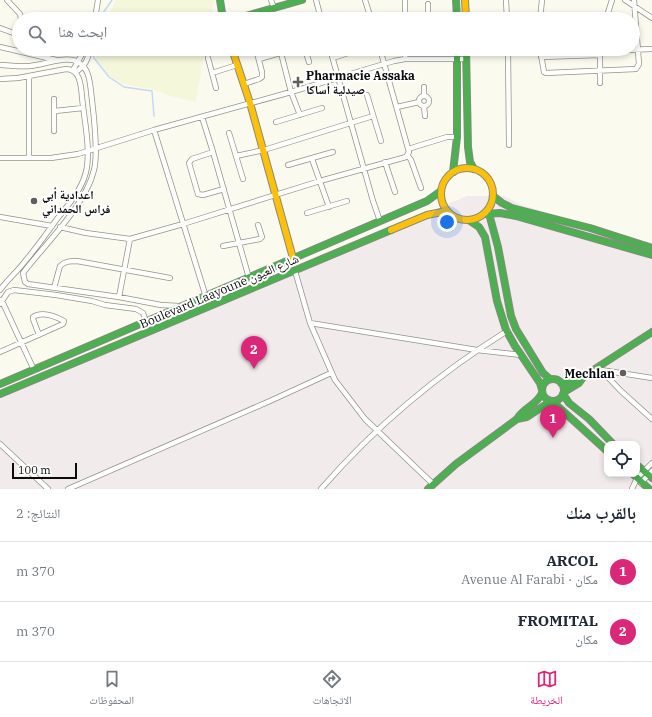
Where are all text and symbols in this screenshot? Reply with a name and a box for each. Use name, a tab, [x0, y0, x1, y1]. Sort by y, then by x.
search box	[12, 12, 640, 56]
text: ابحث هنا	[58, 22, 107, 41]
icon: search	[26, 23, 48, 45]
place label: Pharmacie Assaka صيدلية أساكا	[306, 68, 415, 97]
marker: Pharmacie Assaka صيدلية أساكا	[293, 77, 303, 87]
place label: اعدادية أبي فراس الحمداني	[42, 187, 110, 218]
marker: اعدادية أبي فراس الحمداني	[29, 196, 39, 206]
your location	[437, 212, 457, 232]
street label: Boulevard Laayoune شارع العيون	[137, 251, 301, 332]
pin: 2	[241, 336, 267, 369]
place label: Mechlan	[565, 366, 615, 381]
marker: Mechlan	[618, 368, 628, 378]
pin: 1	[540, 405, 566, 438]
map controls	[604, 441, 640, 477]
button: locate	[604, 441, 640, 477]
scale bar	[12, 461, 77, 480]
text: 100 m	[18, 463, 51, 477]
text: بالقرب منك	[566, 502, 636, 524]
text: النتائج: 2	[16, 505, 60, 522]
text: ARCOL	[546, 551, 598, 570]
text: 370 m	[16, 563, 55, 580]
text: 1	[619, 563, 627, 580]
text: مكان · Avenue Al Farabi	[461, 571, 598, 588]
text: FROMITAL	[518, 611, 598, 630]
text: 370 m	[16, 623, 55, 640]
text: 2	[619, 623, 627, 640]
text: مكان	[575, 631, 598, 648]
tab: المحفوظات	[89, 668, 134, 711]
tab: الاتجاهات	[313, 668, 352, 711]
tab: الخريطة	[530, 668, 563, 711]

